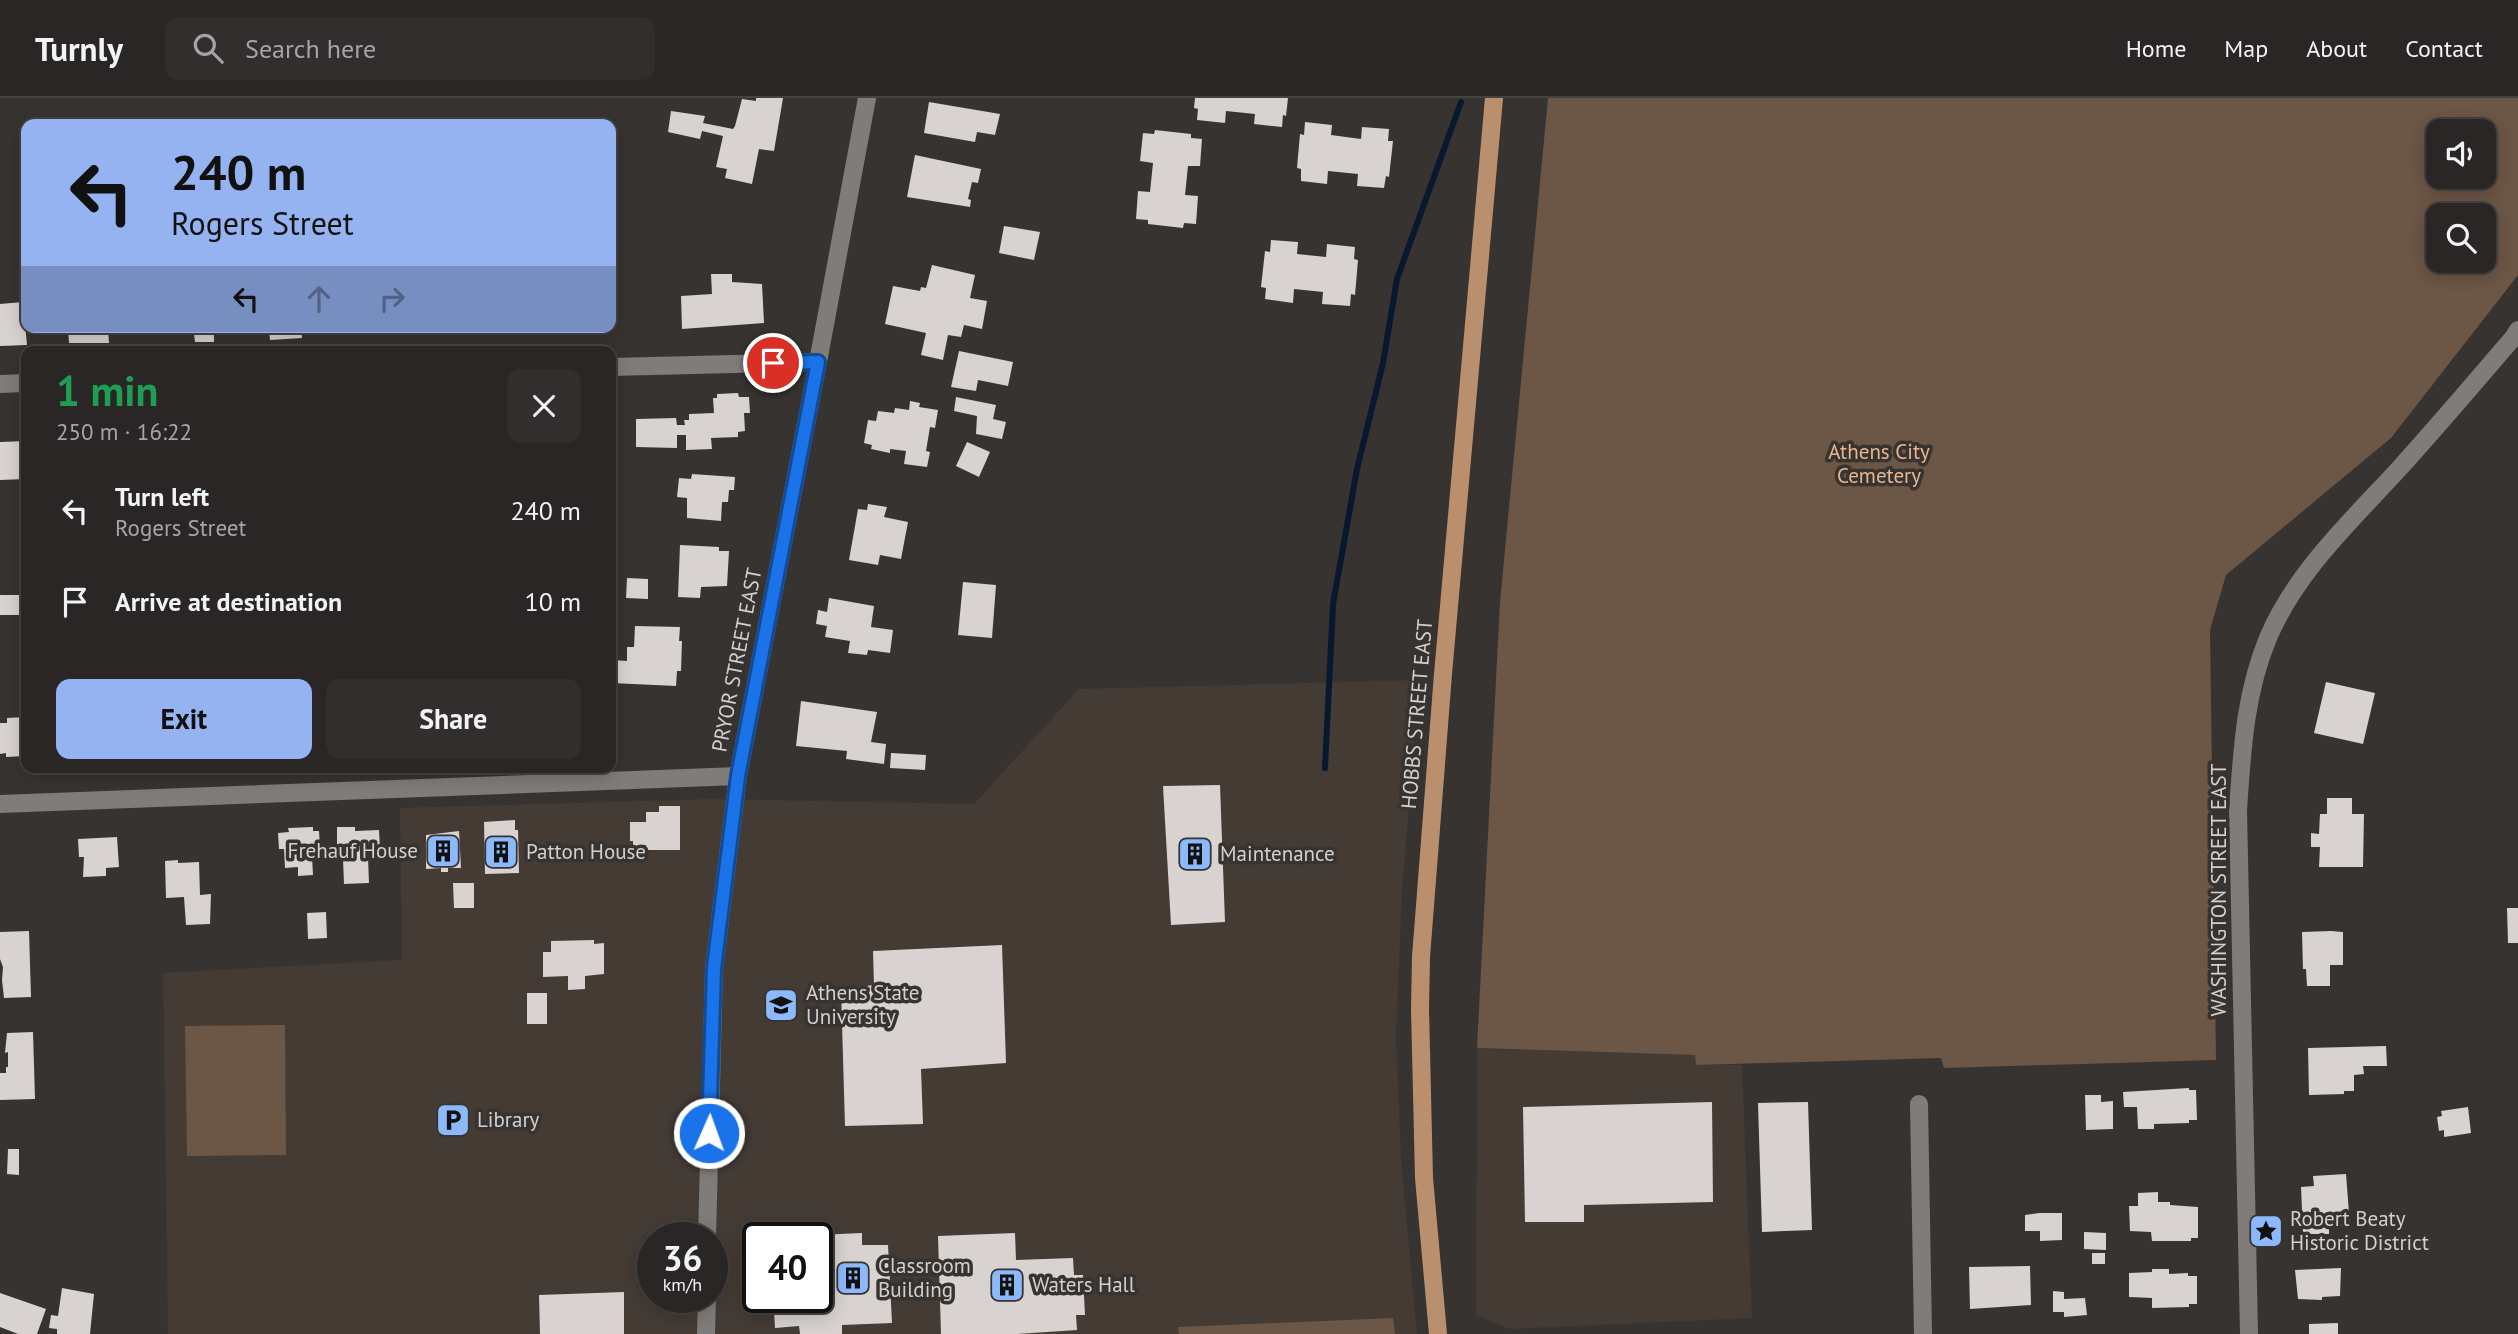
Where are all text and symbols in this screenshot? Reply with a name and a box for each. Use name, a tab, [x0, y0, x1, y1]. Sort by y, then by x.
search box	[165, 17, 655, 80]
text: Turnly	[35, 27, 123, 70]
icon: search	[189, 29, 227, 67]
text: Search here	[245, 32, 376, 65]
text: Home	[2126, 33, 2186, 64]
text: Map	[2224, 33, 2268, 64]
text: About	[2306, 33, 2367, 64]
text: Contact	[2405, 33, 2483, 64]
map controls	[2426, 119, 2496, 273]
button: sound	[2426, 119, 2496, 189]
text: 240 m	[171, 140, 306, 204]
icon: left	[56, 147, 147, 238]
text: Rogers Street	[171, 202, 354, 244]
button: search	[2426, 203, 2496, 273]
icon: left	[227, 280, 265, 318]
icon: ahead	[300, 280, 338, 318]
icon: right	[373, 280, 411, 318]
pin	[743, 333, 803, 393]
icon: arrive	[754, 344, 792, 382]
text: 1 min	[56, 363, 158, 418]
button: close	[507, 369, 581, 443]
text: 250 m · 16:22	[56, 417, 192, 446]
park label: Athens City Cemetery	[1828, 438, 1930, 489]
text: Turn left	[115, 480, 209, 513]
icon: left	[56, 492, 94, 530]
text: 240 m	[510, 494, 581, 527]
text: Rogers Street	[115, 513, 246, 542]
street label: PRYOR STREET EAST	[705, 565, 768, 754]
icon: arrive	[56, 583, 94, 621]
text: Arrive at destination	[115, 585, 342, 618]
text: 10 m	[525, 585, 581, 618]
street label: HOBBS STREET EAST	[1395, 618, 1438, 810]
button: Exit	[56, 679, 312, 759]
button: Share	[326, 679, 581, 759]
street label: WASHINGTON STREET EAST	[2205, 763, 2232, 1016]
building icon: Frehauf House	[424, 832, 462, 870]
building icon: Patton House	[482, 833, 520, 871]
building icon: Maintenance	[1176, 835, 1214, 873]
place label: Frehauf House	[288, 837, 418, 864]
place label: Patton House	[526, 838, 646, 865]
place label: Maintenance	[1220, 840, 1335, 867]
place label: Athens State University	[806, 979, 919, 1030]
school or university icon: Athens State University	[762, 986, 800, 1024]
position arrow	[672, 1096, 746, 1170]
parking icon: Library	[434, 1101, 472, 1139]
place label: Library	[477, 1106, 540, 1133]
place label: Robert Beaty Historic District	[2290, 1205, 2429, 1256]
place icon: Robert Beaty Historic District	[2247, 1212, 2285, 1250]
speed limit sign: 40	[742, 1222, 833, 1313]
text: 36	[663, 1235, 702, 1281]
place label: Classroom Building	[878, 1252, 971, 1303]
building icon: Classroom Building	[834, 1259, 872, 1297]
building icon: Waters Hall	[988, 1266, 1026, 1304]
place label: Waters Hall	[1032, 1271, 1135, 1298]
text: km/h	[663, 1273, 702, 1296]

